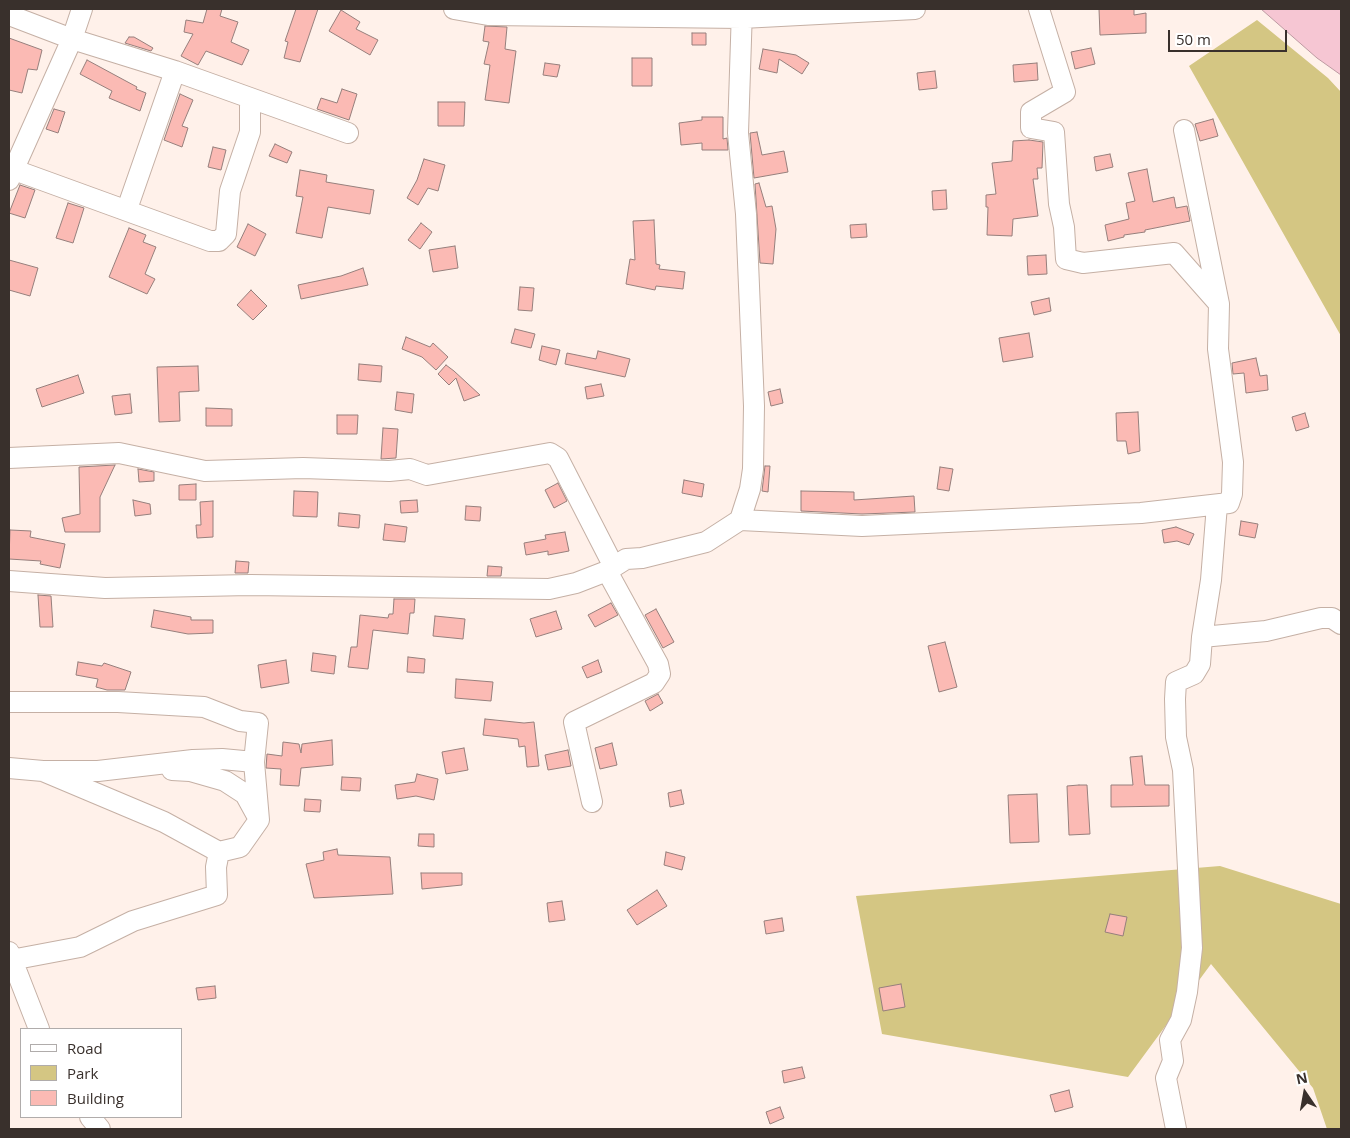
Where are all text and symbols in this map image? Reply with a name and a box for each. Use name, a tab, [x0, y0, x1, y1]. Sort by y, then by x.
scale bar	[1170, 20, 1289, 52]
text: 50 m	[1176, 29, 1211, 49]
legend	[20, 1028, 182, 1118]
text: Road	[67, 1038, 103, 1058]
text: Park	[67, 1063, 98, 1083]
text: N	[1294, 1067, 1309, 1088]
north arrow	[1280, 1068, 1330, 1118]
text: Building	[67, 1088, 124, 1108]

